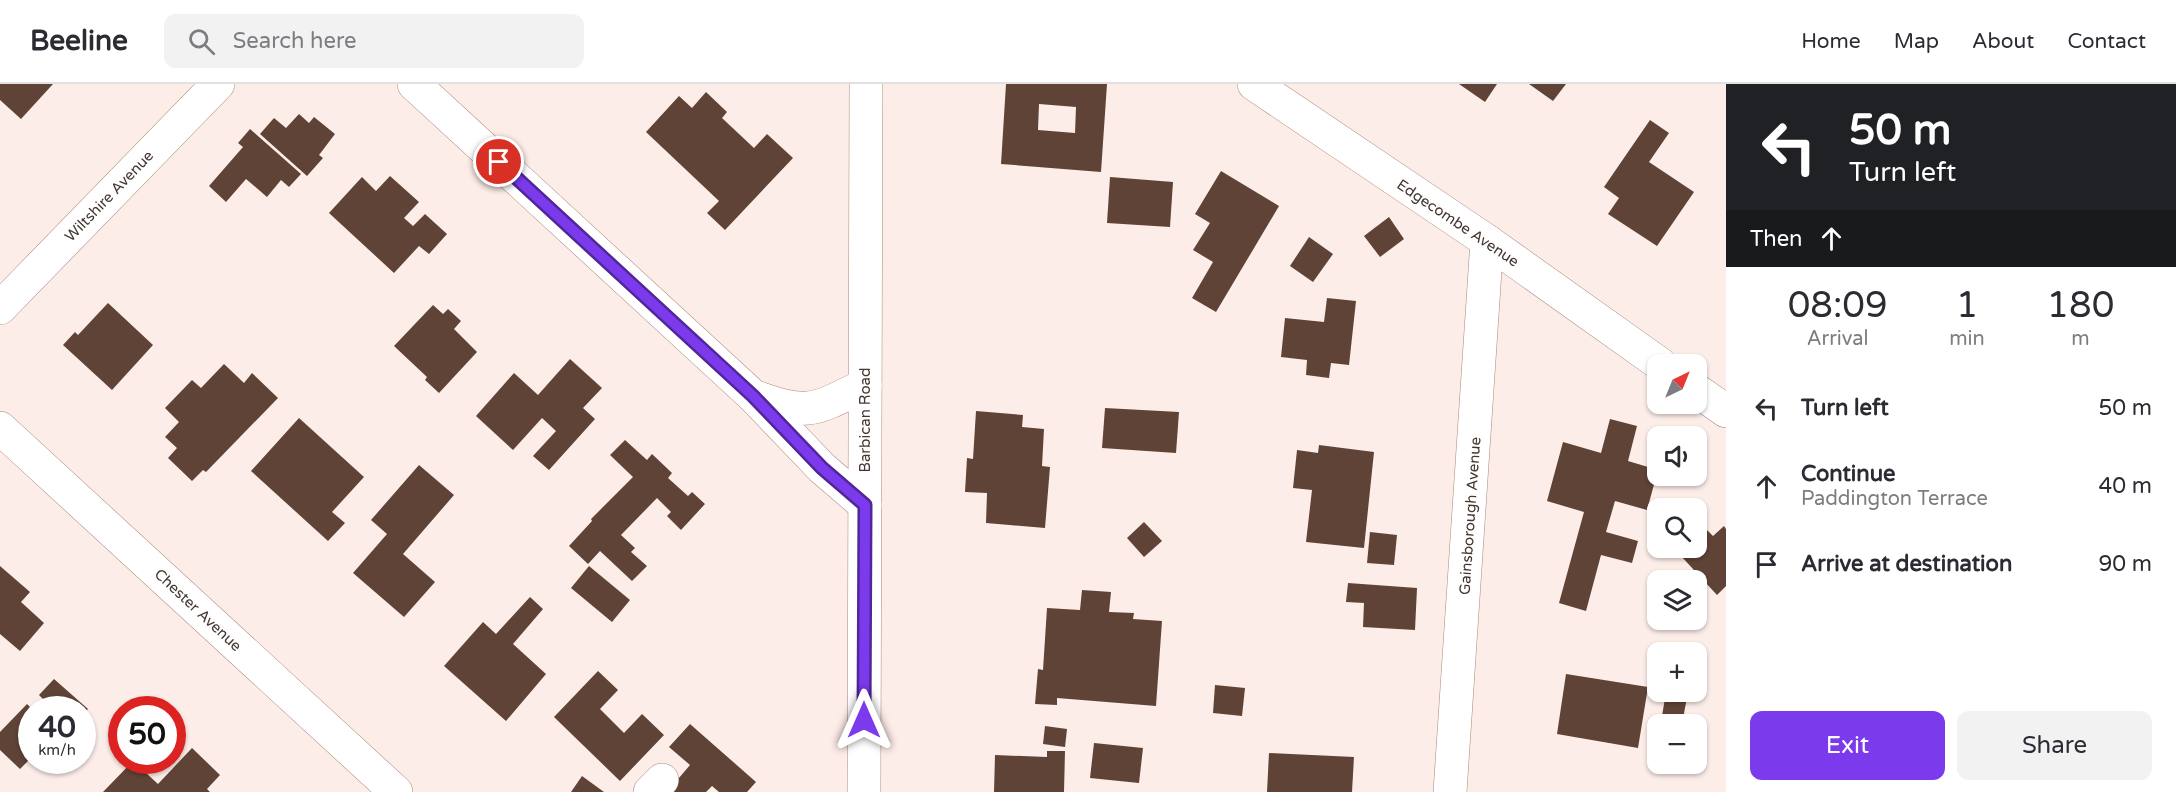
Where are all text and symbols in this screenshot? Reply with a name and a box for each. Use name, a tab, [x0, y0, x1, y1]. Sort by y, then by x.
search box	[164, 14, 584, 68]
text: Beeline	[30, 24, 128, 58]
icon: search	[185, 25, 218, 58]
text: Search here	[233, 28, 357, 54]
text: Home	[1801, 29, 1861, 54]
text: Map	[1894, 29, 1939, 54]
text: About	[1972, 29, 2034, 54]
text: Contact	[2067, 29, 2146, 54]
text: 50 m	[1849, 105, 1951, 156]
icon: left	[1750, 108, 1828, 186]
pin	[473, 136, 524, 187]
icon: arrive	[482, 145, 515, 178]
street label: Wiltshire Avenue	[61, 147, 157, 245]
text: Turn left	[1849, 156, 1956, 189]
street label: Edgecombe Avenue	[1394, 176, 1522, 270]
icon: ahead	[1815, 222, 1848, 255]
text: Then	[1750, 226, 1803, 252]
text: 08:09	[1788, 284, 1888, 327]
text: 1	[1956, 284, 1978, 327]
text: 180	[2046, 284, 2114, 327]
text: Arrival	[1807, 327, 1869, 351]
text: min	[1949, 327, 1985, 351]
text: m	[2071, 327, 2090, 351]
north arrow	[1647, 354, 1707, 414]
map controls	[1647, 354, 1707, 774]
street label: Barbican Road	[856, 368, 874, 472]
icon: left	[1750, 392, 1783, 425]
text: Turn left	[1801, 395, 1889, 421]
text: 50 m	[2098, 395, 2152, 421]
button: sound	[1647, 426, 1707, 486]
street label: Gainsborough Avenue	[1455, 436, 1485, 596]
text: Continue	[1801, 461, 1896, 487]
icon: ahead	[1750, 470, 1783, 503]
text: 40 m	[2098, 473, 2152, 499]
text: Paddington Terrace	[1801, 487, 1988, 511]
button: search	[1647, 498, 1707, 558]
icon: arrive	[1750, 548, 1783, 581]
text: Arrive at destination	[1801, 551, 2012, 577]
text: 90 m	[2098, 551, 2152, 577]
street label: Chester Avenue	[151, 565, 245, 655]
button: layers	[1647, 570, 1707, 630]
button: +	[1647, 642, 1707, 702]
position arrow	[832, 688, 896, 752]
speed limit sign: 50	[108, 696, 186, 774]
text: 40	[38, 709, 76, 746]
button: Exit	[1750, 711, 1945, 780]
button: Share	[1957, 711, 2152, 780]
button: −	[1647, 714, 1707, 774]
text: km/h	[38, 741, 76, 759]

